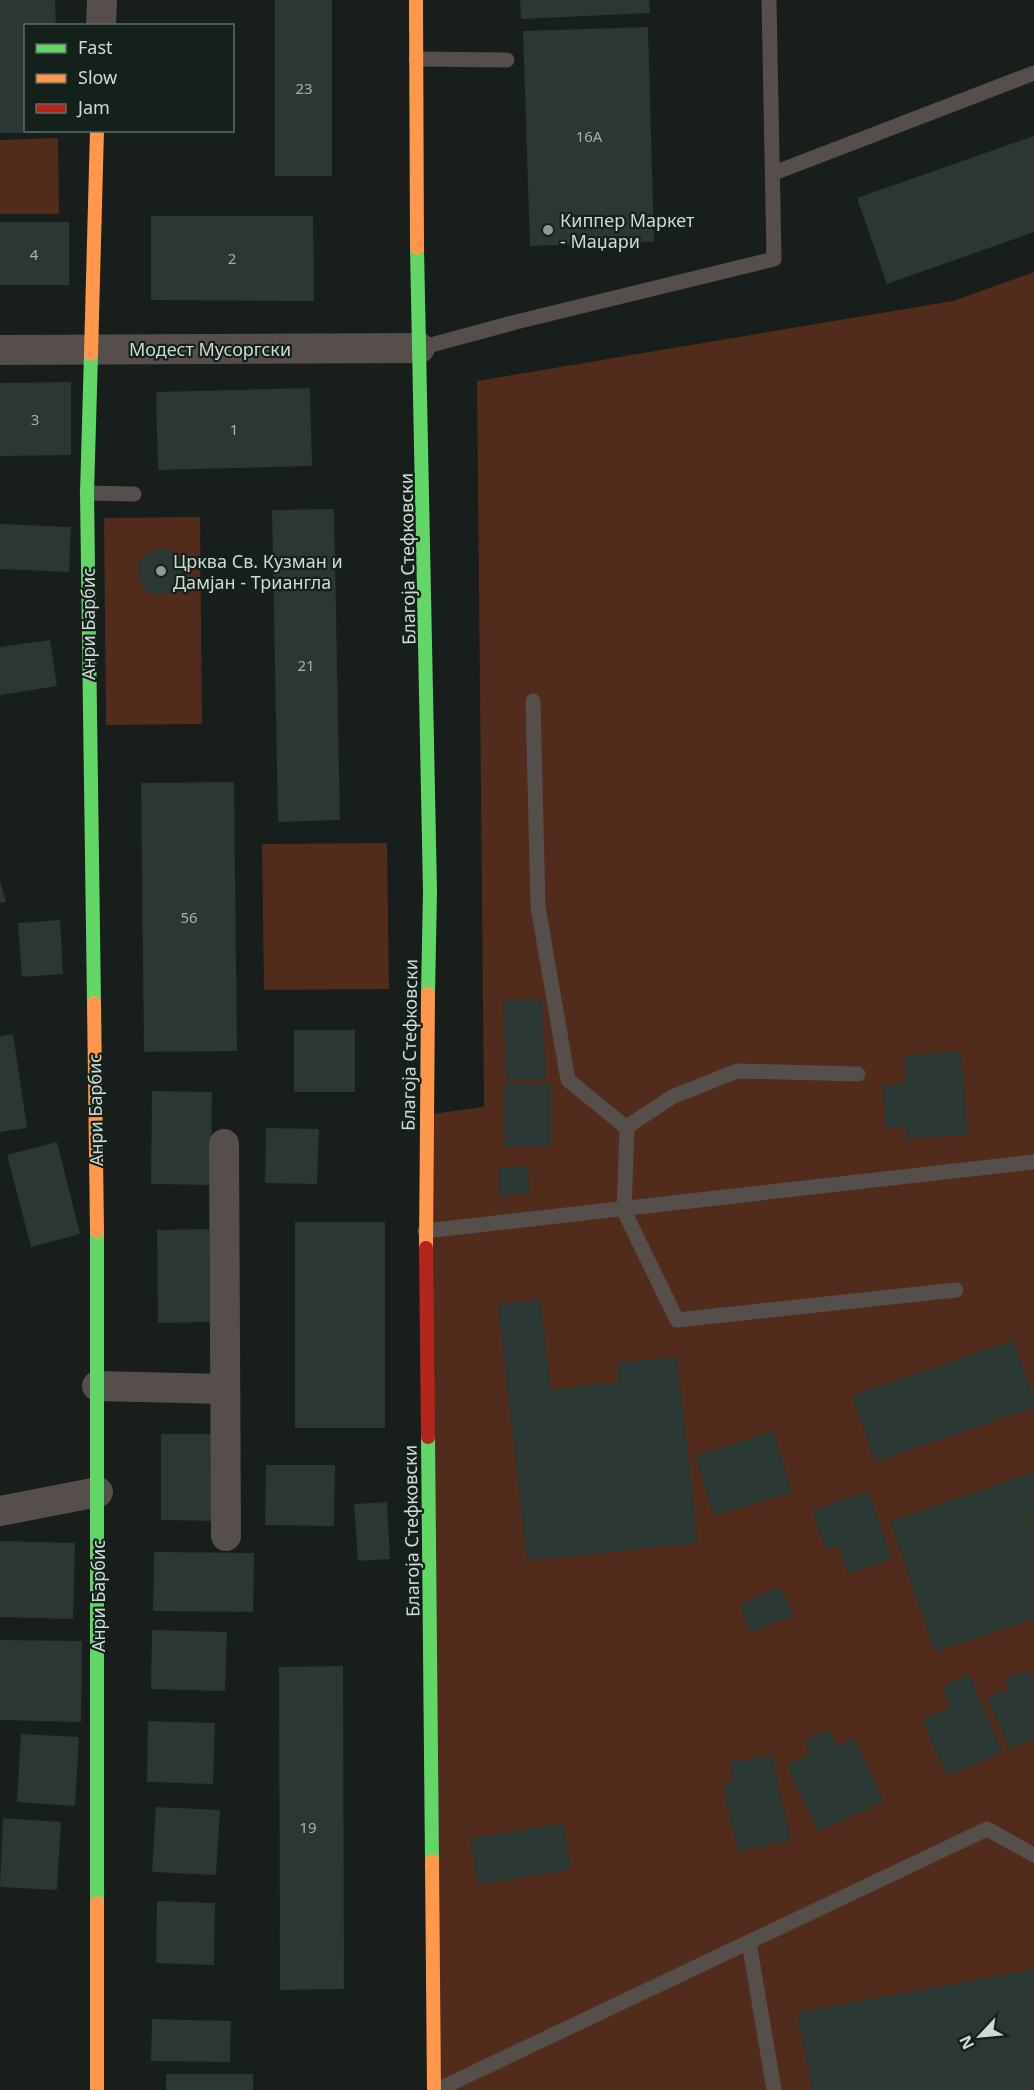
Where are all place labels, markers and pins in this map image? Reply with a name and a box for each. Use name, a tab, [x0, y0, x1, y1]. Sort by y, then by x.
place label: Киппер Маркет - Маџари	[560, 208, 695, 253]
marker: Киппер Маркет - Маџари	[541, 223, 555, 237]
place label: Црква Св. Кузман и Дамјан - Триангла	[173, 549, 343, 594]
marker: Црква Св. Кузман и Дамјан - Триангла	[154, 564, 168, 578]

